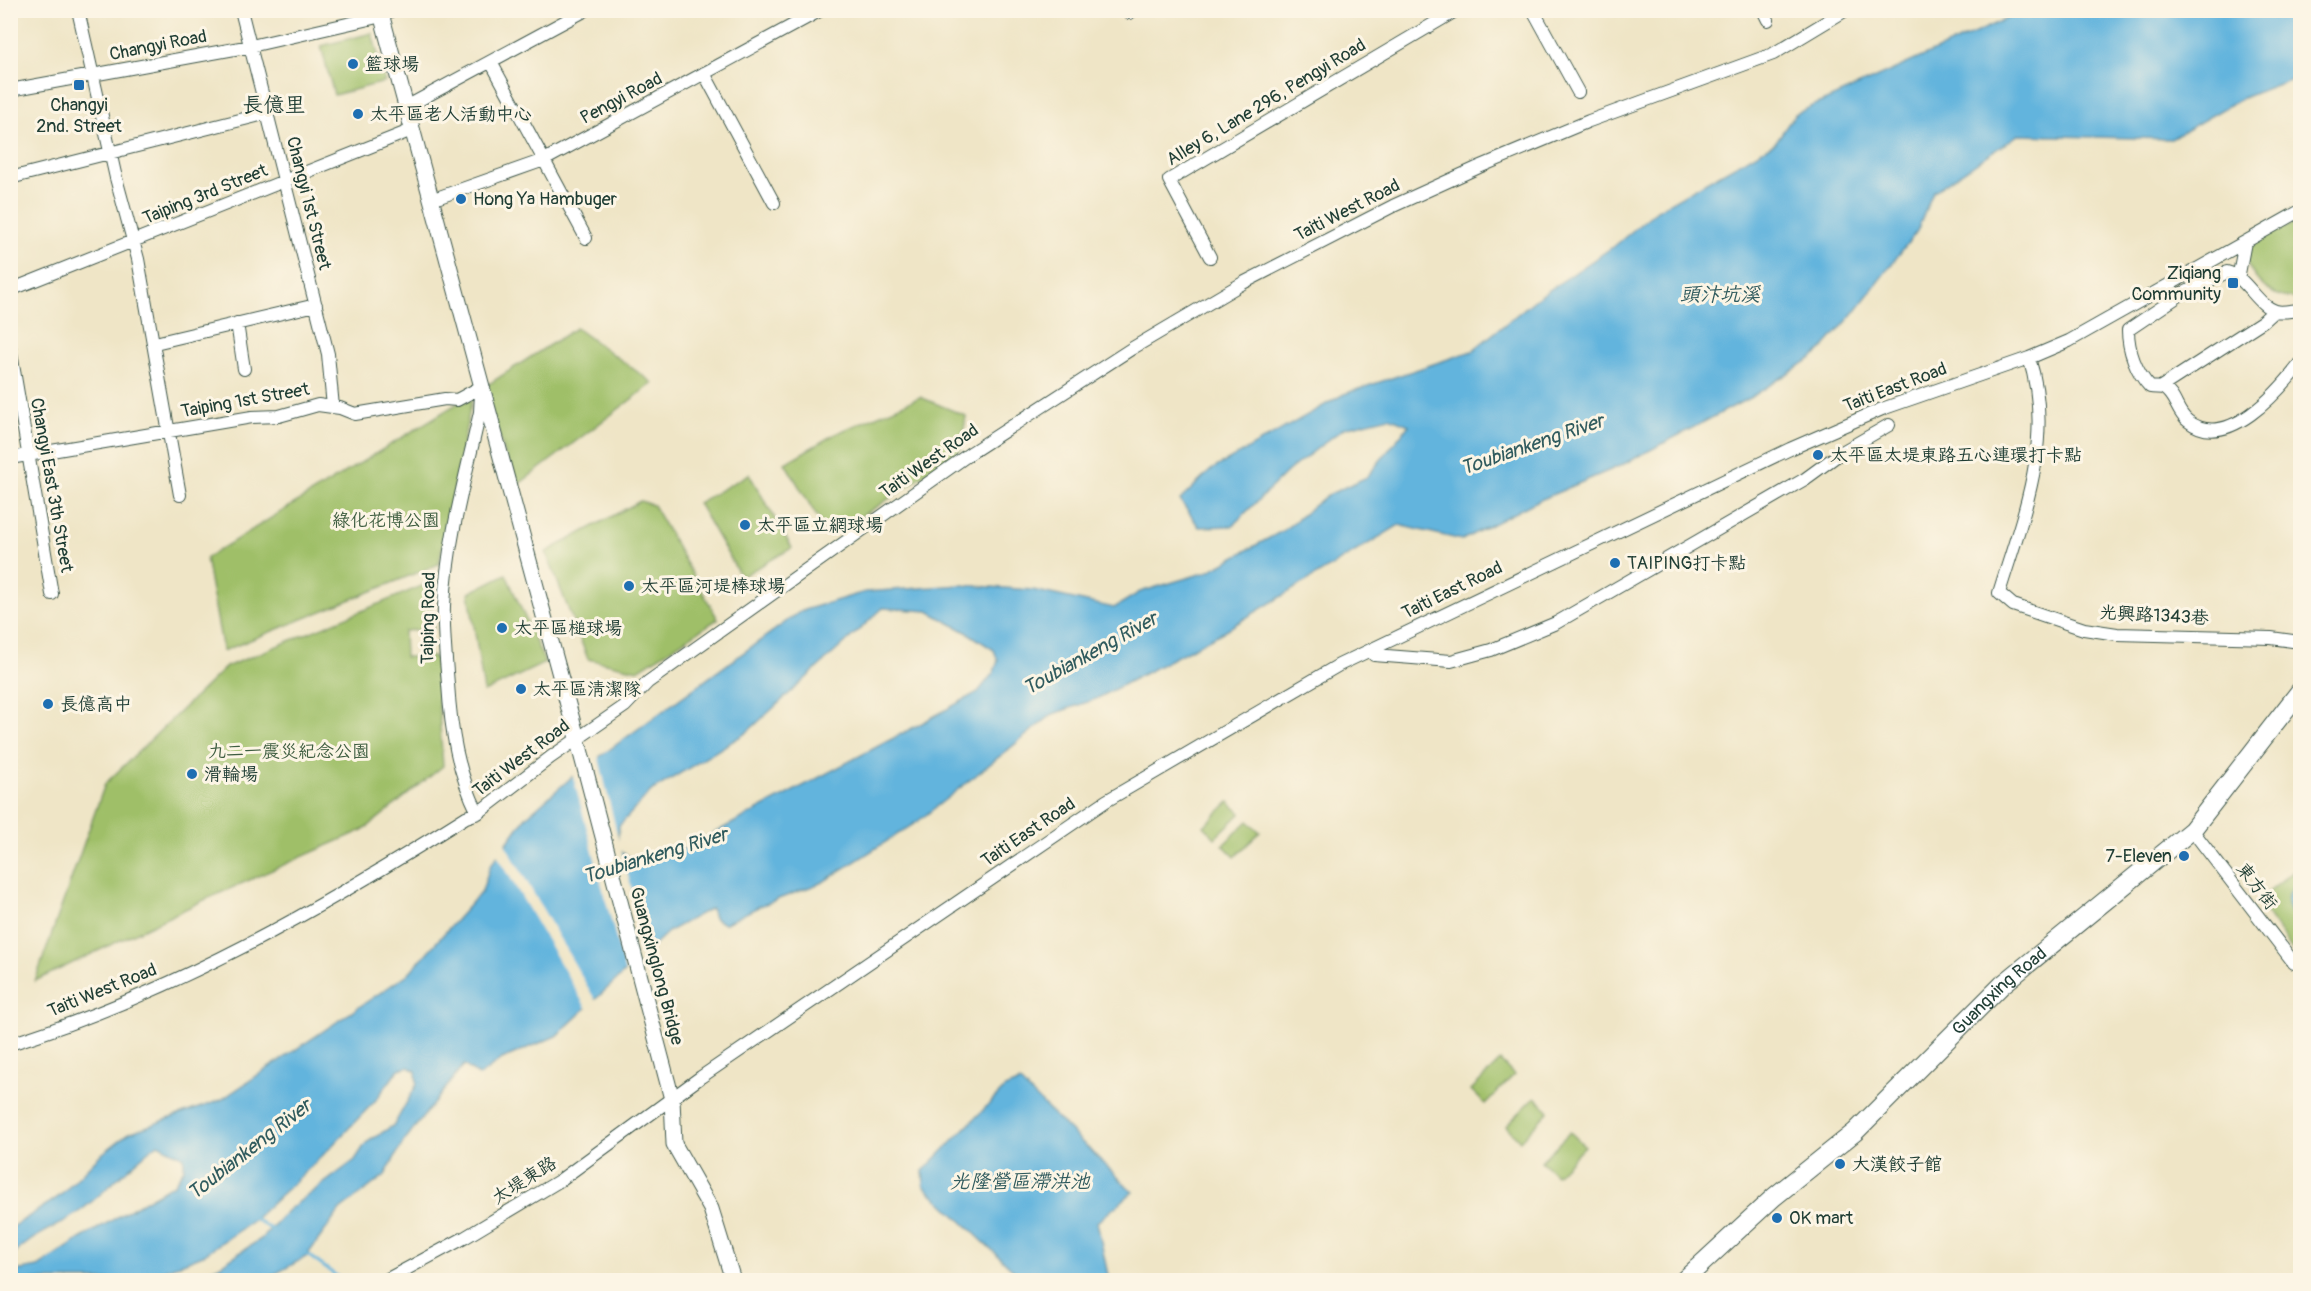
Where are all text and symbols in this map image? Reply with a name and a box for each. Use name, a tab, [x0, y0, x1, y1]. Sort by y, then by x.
street label: Changyi Road	[107, 25, 209, 66]
street label: Alley 6, Lane 296, Pengyi Road	[1162, 34, 1370, 171]
place label: 籃球場	[365, 53, 419, 76]
marker: 籃球場	[346, 57, 360, 71]
street label: Pengyi Road	[576, 67, 666, 130]
marker: Changyi 2nd. Street	[72, 78, 86, 92]
district label: 長億里	[243, 92, 306, 119]
place label: Changyi 2nd. Street	[36, 94, 123, 138]
place label: 太平區老人活動中心	[370, 103, 532, 126]
marker: 太平區老人活動中心	[351, 107, 365, 121]
street label: Changyi 1st Street	[281, 134, 336, 273]
street label: Taiping 3rd Street	[139, 159, 272, 230]
street label: Taiti West Road	[1291, 174, 1404, 247]
place label: Hong Ya Hambuger	[473, 188, 618, 211]
marker: Hong Ya Hambuger	[454, 192, 468, 206]
place label: Ziqiang Community	[2131, 262, 2221, 306]
marker: Ziqiang Community	[2226, 276, 2240, 290]
water label: 頭汴坑溪	[1680, 282, 1761, 307]
street label: Taiti East Road	[1840, 357, 1950, 418]
street label: Taiping 1st Street	[179, 378, 312, 423]
street label: Changyi East 3th Street	[25, 396, 78, 575]
water label: Toubiankeng River	[1457, 407, 1610, 481]
street label: Taiti West Road	[875, 419, 983, 504]
place label: 太平區太堤東路五心連環打卡點	[1830, 444, 2082, 467]
marker: 太平區太堤東路五心連環打卡點	[1811, 448, 1825, 462]
park label: 綠化花博公園	[332, 509, 440, 532]
place label: 太平區立網球場	[757, 514, 883, 537]
marker: 太平區立網球場	[738, 518, 752, 532]
place label: TAIPING打卡點	[1627, 552, 1746, 575]
street label: Taiti East Road	[1398, 556, 1506, 625]
marker: TAIPING打卡點	[1608, 556, 1622, 570]
street label: Taiping Road	[416, 572, 441, 664]
place label: 太平區河堤棒球場	[641, 575, 785, 598]
marker: 太平區河堤棒球場	[622, 579, 636, 593]
street label: 光興路1343巷	[2099, 601, 2209, 630]
water label: Toubiankeng River	[1019, 605, 1164, 701]
place label: 太平區槌球場	[514, 617, 622, 640]
marker: 太平區槌球場	[495, 621, 509, 635]
place label: 太平區清潔隊	[533, 678, 641, 701]
marker: 太平區清潔隊	[514, 682, 528, 696]
place label: 長億高中	[60, 693, 132, 716]
marker: 長億高中	[41, 697, 55, 711]
street label: Taiti West Road	[468, 714, 574, 802]
park label: 九二一震災紀念公園	[208, 740, 370, 763]
place label: 滑輪場	[204, 763, 258, 786]
marker: 滑輪場	[185, 767, 199, 781]
street label: Taiti East Road	[977, 792, 1080, 872]
water label: Toubiankeng River	[580, 821, 733, 889]
place label: 7-Eleven	[2105, 845, 2172, 868]
marker: 7-Eleven	[2177, 849, 2191, 863]
street label: 東方街	[2231, 858, 2282, 915]
street label: Guangxinglong Bridge	[624, 885, 689, 1048]
street label: Guangxing Road	[1947, 942, 2052, 1040]
street label: Taiti West Road	[44, 958, 160, 1023]
water label: Toubiankeng River	[183, 1092, 318, 1205]
street label: 太堤東路	[488, 1152, 561, 1209]
place label: 大漢餃子館	[1852, 1153, 1942, 1176]
marker: 大漢餃子館	[1833, 1157, 1847, 1171]
water label: 光隆營區滯洪池	[950, 1169, 1091, 1194]
place label: OK mart	[1789, 1207, 1854, 1230]
marker: OK mart	[1770, 1211, 1784, 1225]

